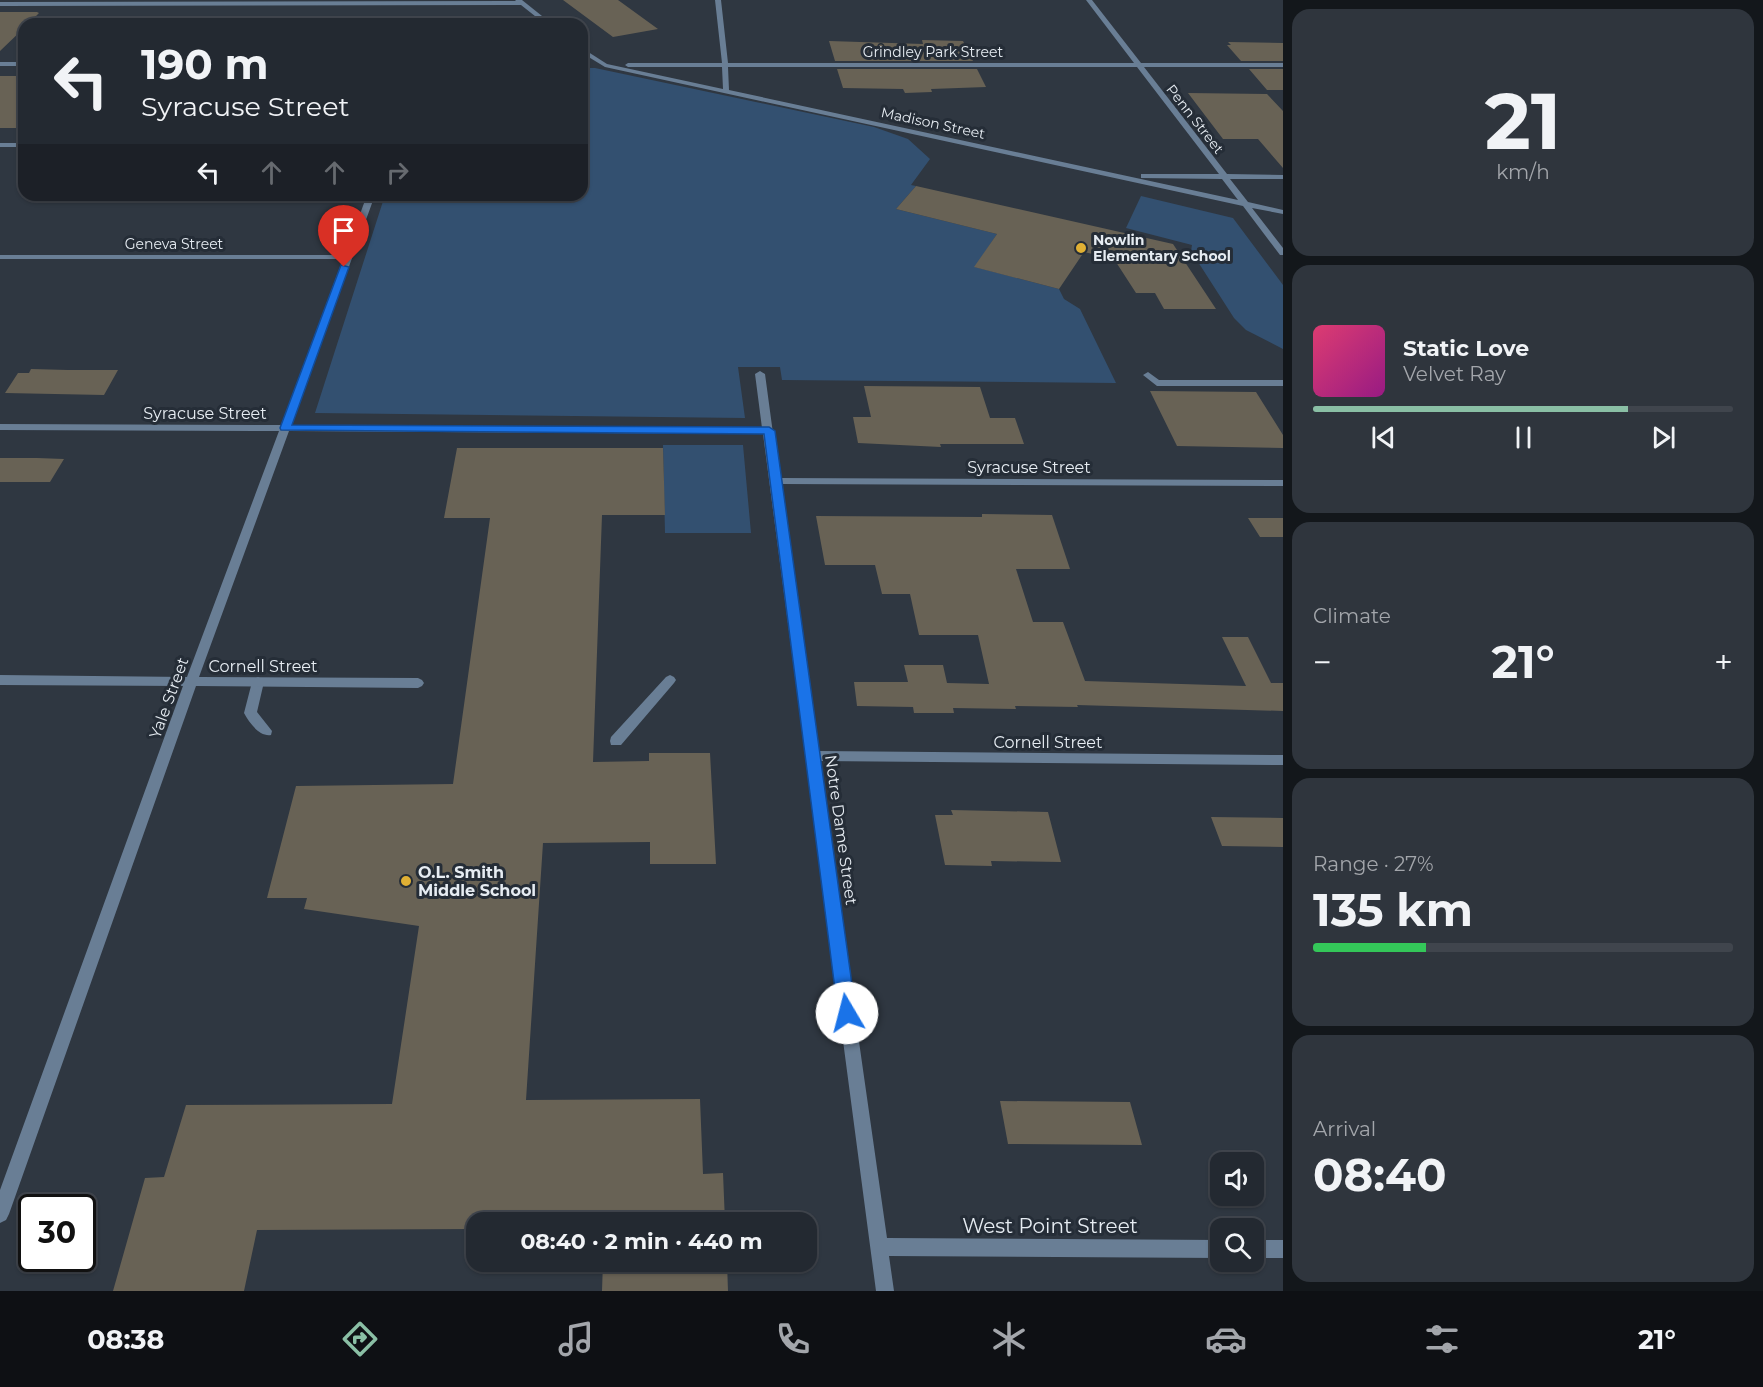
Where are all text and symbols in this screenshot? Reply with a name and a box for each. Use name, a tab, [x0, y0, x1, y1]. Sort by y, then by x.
text: 190 m	[141, 38, 269, 90]
icon: left	[42, 42, 120, 120]
street label: Grindley Park Street	[863, 43, 1004, 61]
text: 21	[1485, 73, 1561, 169]
street label: Penn Street	[1162, 81, 1228, 158]
text: Syracuse Street	[141, 90, 349, 123]
street label: Madison Street	[879, 103, 987, 143]
icon: left	[192, 156, 225, 189]
icon: ahead	[255, 156, 288, 189]
icon: ahead	[318, 156, 351, 189]
icon: right	[381, 156, 414, 189]
text: km/h	[1496, 160, 1550, 184]
pin	[318, 205, 369, 267]
icon: arrive	[327, 214, 360, 247]
place label: Nowlin Elementary School	[1093, 231, 1231, 265]
street label: Geneva Street	[125, 235, 224, 253]
marker: Nowlin Elementary School	[1074, 241, 1088, 255]
text: Static Love	[1403, 335, 1529, 362]
text: Velvet Ray	[1403, 362, 1506, 386]
street label: Syracuse Street	[143, 404, 267, 423]
icon: previous	[1367, 421, 1400, 454]
icon: pause	[1507, 421, 1540, 454]
icon: next	[1647, 421, 1680, 454]
street label: Syracuse Street	[967, 458, 1091, 477]
text: Climate	[1313, 604, 1391, 628]
text: 21°	[1491, 634, 1555, 689]
text: −	[1313, 642, 1332, 682]
text: +	[1714, 642, 1733, 682]
street label: Yale Street	[146, 654, 193, 741]
street label: Cornell Street	[209, 657, 318, 676]
street label: Cornell Street	[994, 733, 1103, 752]
street label: Notre Dame Street	[821, 754, 861, 907]
text: Range · 27%	[1313, 852, 1434, 876]
place label: O.L. Smith Middle School	[418, 863, 536, 900]
marker: O.L. Smith Middle School	[399, 874, 413, 888]
text: 135 km	[1313, 882, 1473, 937]
position arrow	[815, 981, 879, 1045]
text: Arrival	[1313, 1117, 1376, 1141]
text: 08:40	[1313, 1147, 1447, 1202]
map controls	[1210, 1152, 1264, 1272]
button: sound	[1210, 1152, 1264, 1206]
speed limit sign: 30	[18, 1194, 96, 1272]
street label: West Point Street	[962, 1214, 1138, 1238]
button: search	[1210, 1218, 1264, 1272]
text: 08:40 · 2 min · 440 m	[520, 1228, 763, 1255]
icon: directions	[339, 1318, 381, 1360]
icon: music	[555, 1318, 597, 1360]
icon: phone	[772, 1318, 814, 1360]
icon: climate	[988, 1318, 1030, 1360]
icon: car	[1205, 1318, 1247, 1360]
icon: filters	[1421, 1318, 1463, 1360]
text: 08:38	[87, 1323, 164, 1356]
text: 21°	[1638, 1323, 1676, 1356]

